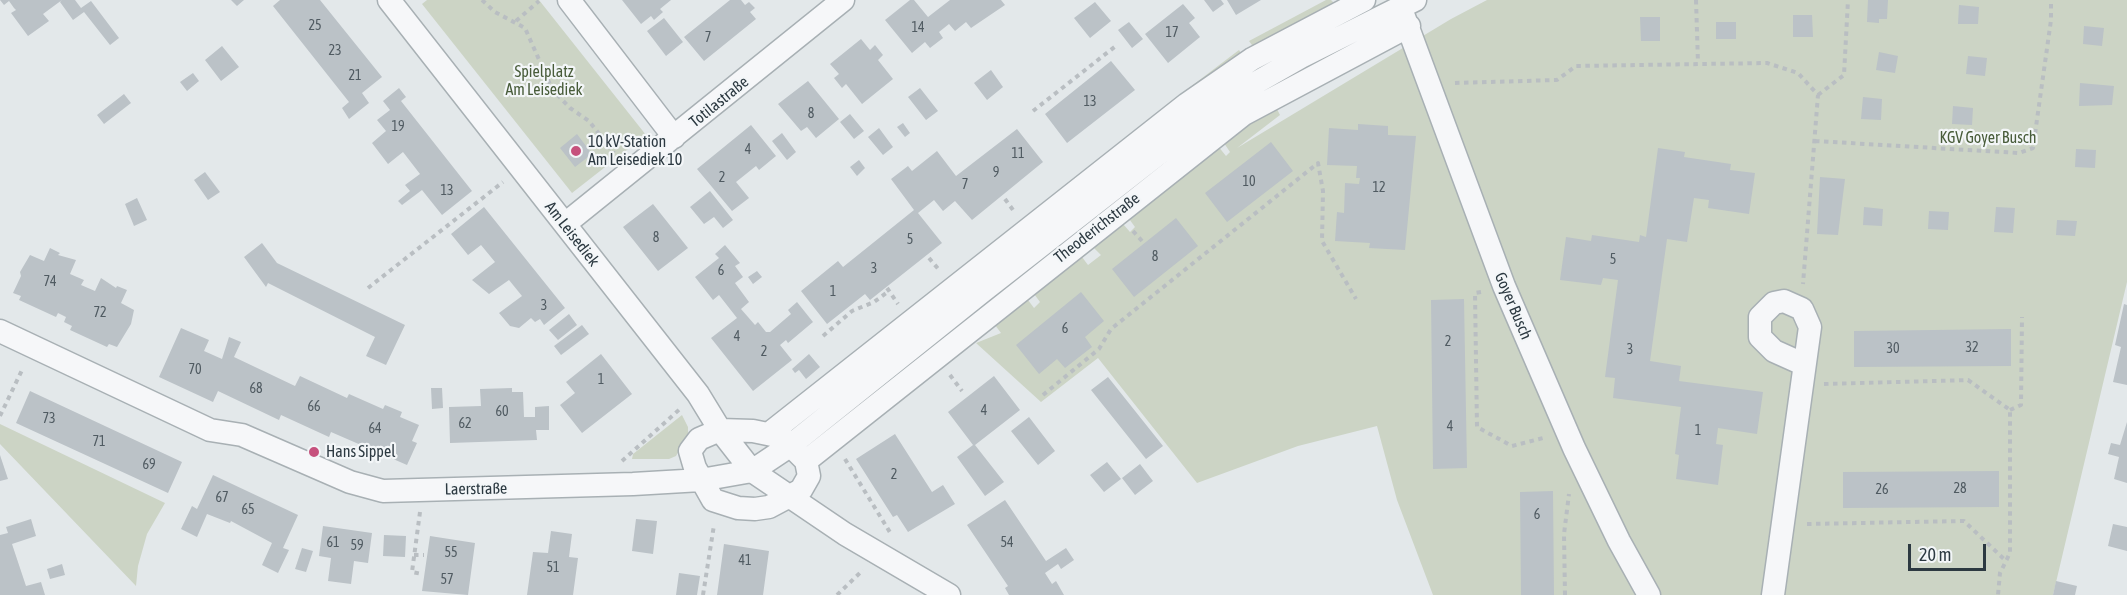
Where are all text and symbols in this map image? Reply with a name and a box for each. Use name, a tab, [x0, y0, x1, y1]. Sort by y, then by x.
house number: 25	[308, 18, 322, 34]
house number: 14	[911, 20, 925, 36]
house number: 17	[1165, 25, 1179, 41]
house number: 7	[705, 30, 711, 46]
house number: 23	[328, 43, 342, 59]
park label: Spielplatz Am Leisediek	[505, 62, 583, 100]
house number: 21	[348, 68, 362, 84]
street label: Totilastraße	[686, 72, 752, 132]
house number: 13	[1083, 94, 1097, 110]
house number: 8	[808, 106, 814, 122]
house number: 19	[391, 119, 405, 135]
park label: KGV Goyer Busch	[1940, 128, 2036, 148]
place label: 10 kV-Station Am Leisediek 10	[588, 132, 682, 170]
house number: 4	[745, 142, 751, 158]
marker: 10 kV-Station Am Leisediek 10	[569, 144, 583, 158]
house number: 11	[1011, 146, 1025, 162]
house number: 9	[993, 165, 999, 181]
house number: 2	[719, 170, 725, 186]
house number: 10	[1242, 174, 1256, 190]
house number: 7	[962, 177, 968, 193]
house number: 12	[1372, 180, 1386, 196]
house number: 13	[440, 183, 454, 199]
street label: Theoderichstraße	[1051, 189, 1143, 267]
street label: Am Leisediek	[541, 198, 603, 270]
house number: 8	[653, 230, 659, 246]
house number: 5	[907, 232, 913, 248]
house number: 8	[1152, 249, 1158, 265]
house number: 5	[1610, 252, 1616, 268]
house number: 3	[871, 261, 877, 277]
house number: 6	[718, 263, 724, 279]
street label: Goyer Busch	[1490, 270, 1536, 342]
house number: 74	[43, 274, 57, 290]
house number: 1	[830, 284, 836, 300]
house number: 3	[541, 298, 547, 314]
house number: 72	[93, 305, 107, 321]
house number: 6	[1062, 321, 1068, 337]
house number: 4	[734, 329, 740, 345]
house number: 2	[1445, 334, 1451, 350]
house number: 32	[1965, 340, 1979, 356]
house number: 30	[1886, 341, 1900, 357]
house number: 3	[1627, 342, 1633, 358]
house number: 2	[761, 344, 767, 360]
house number: 70	[188, 362, 202, 378]
house number: 1	[598, 372, 604, 388]
house number: 68	[249, 381, 263, 397]
house number: 66	[307, 399, 321, 415]
house number: 4	[981, 403, 987, 419]
house number: 60	[495, 404, 509, 420]
house number: 73	[42, 411, 56, 427]
house number: 62	[458, 416, 472, 432]
house number: 4	[1447, 419, 1453, 435]
house number: 64	[368, 421, 382, 437]
house number: 1	[1695, 423, 1701, 439]
house number: 71	[92, 434, 106, 450]
place label: Hans Sippel	[326, 442, 395, 462]
marker: Hans Sippel	[307, 445, 321, 459]
house number: 69	[142, 457, 156, 473]
house number: 2	[891, 467, 897, 483]
street label: Laerstraße	[445, 479, 507, 499]
house number: 28	[1953, 481, 1967, 497]
house number: 26	[1875, 482, 1889, 498]
house number: 67	[215, 490, 229, 506]
house number: 65	[241, 502, 255, 518]
house number: 6	[1534, 507, 1540, 523]
scale bar	[1911, 532, 1989, 570]
house number: 61	[326, 535, 340, 551]
house number: 54	[1000, 535, 1014, 551]
house number: 59	[350, 538, 364, 554]
text: 20 m	[1919, 544, 1951, 565]
house number: 55	[444, 545, 458, 561]
house number: 41	[738, 553, 752, 569]
house number: 51	[546, 560, 560, 576]
house number: 57	[440, 572, 454, 588]

